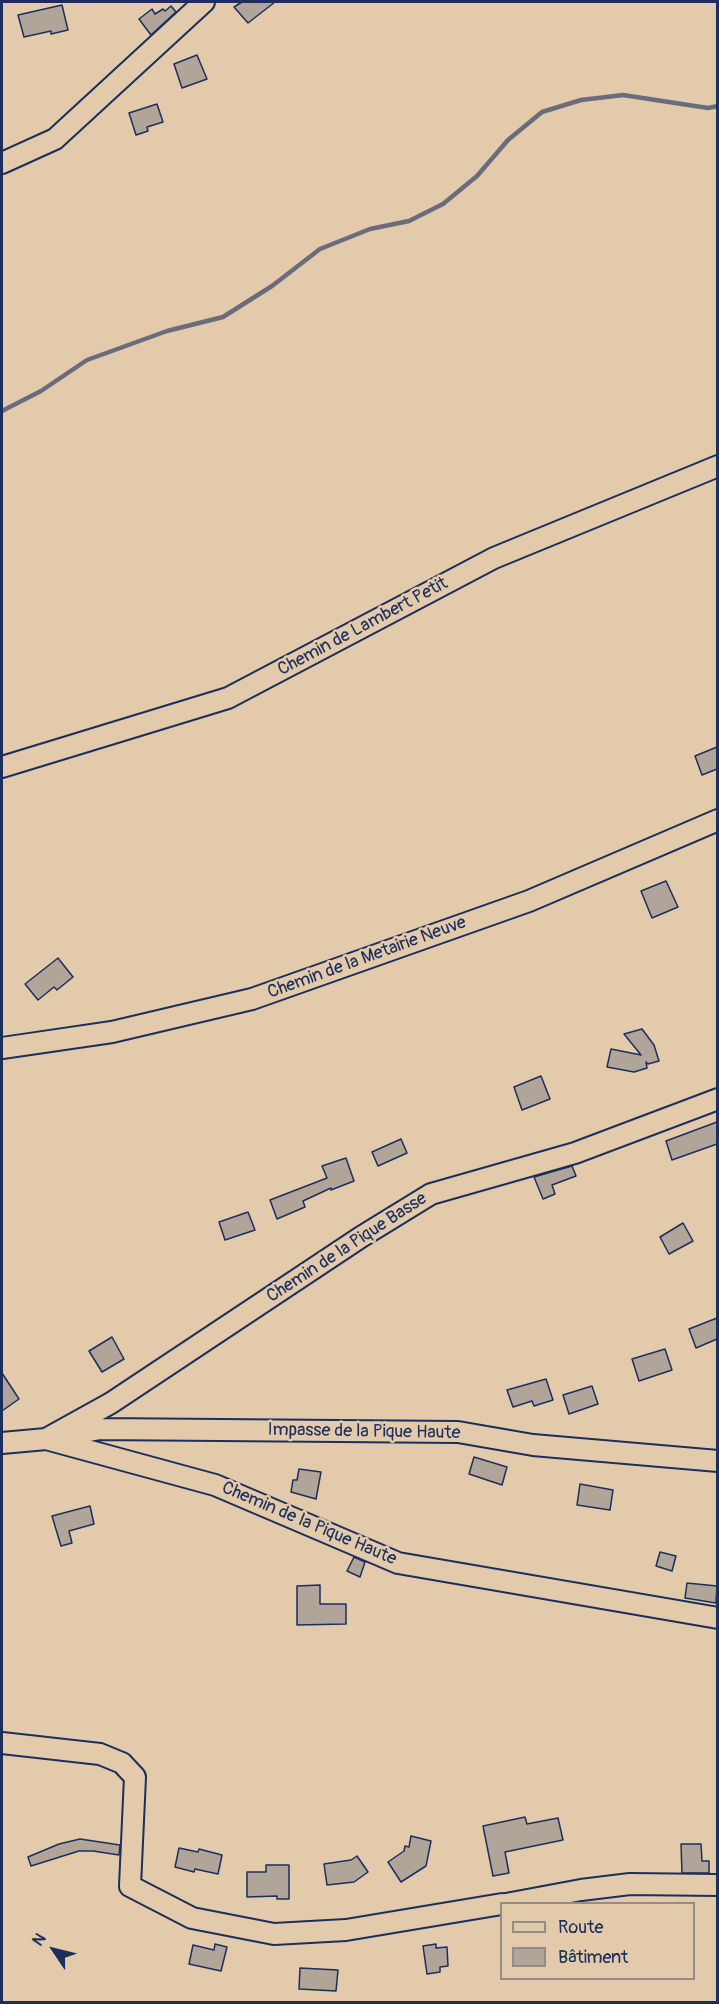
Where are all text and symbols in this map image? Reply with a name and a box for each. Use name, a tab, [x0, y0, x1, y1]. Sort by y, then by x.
street label: Chemin de Lambert Petit	[274, 573, 452, 681]
street label: Chemin de la Metairie Neuve	[265, 912, 469, 1004]
street label: Chemin de la Pique Basse	[263, 1188, 431, 1308]
street label: Impasse de la Pique Haute	[267, 1420, 461, 1444]
street label: Chemin de la Pique Haute	[218, 1477, 400, 1571]
legend	[500, 1902, 695, 1980]
text: Route	[558, 1916, 603, 1939]
north arrow	[24, 1920, 84, 1980]
text: N	[28, 1930, 51, 1950]
text: Bâtiment	[558, 1946, 628, 1969]

